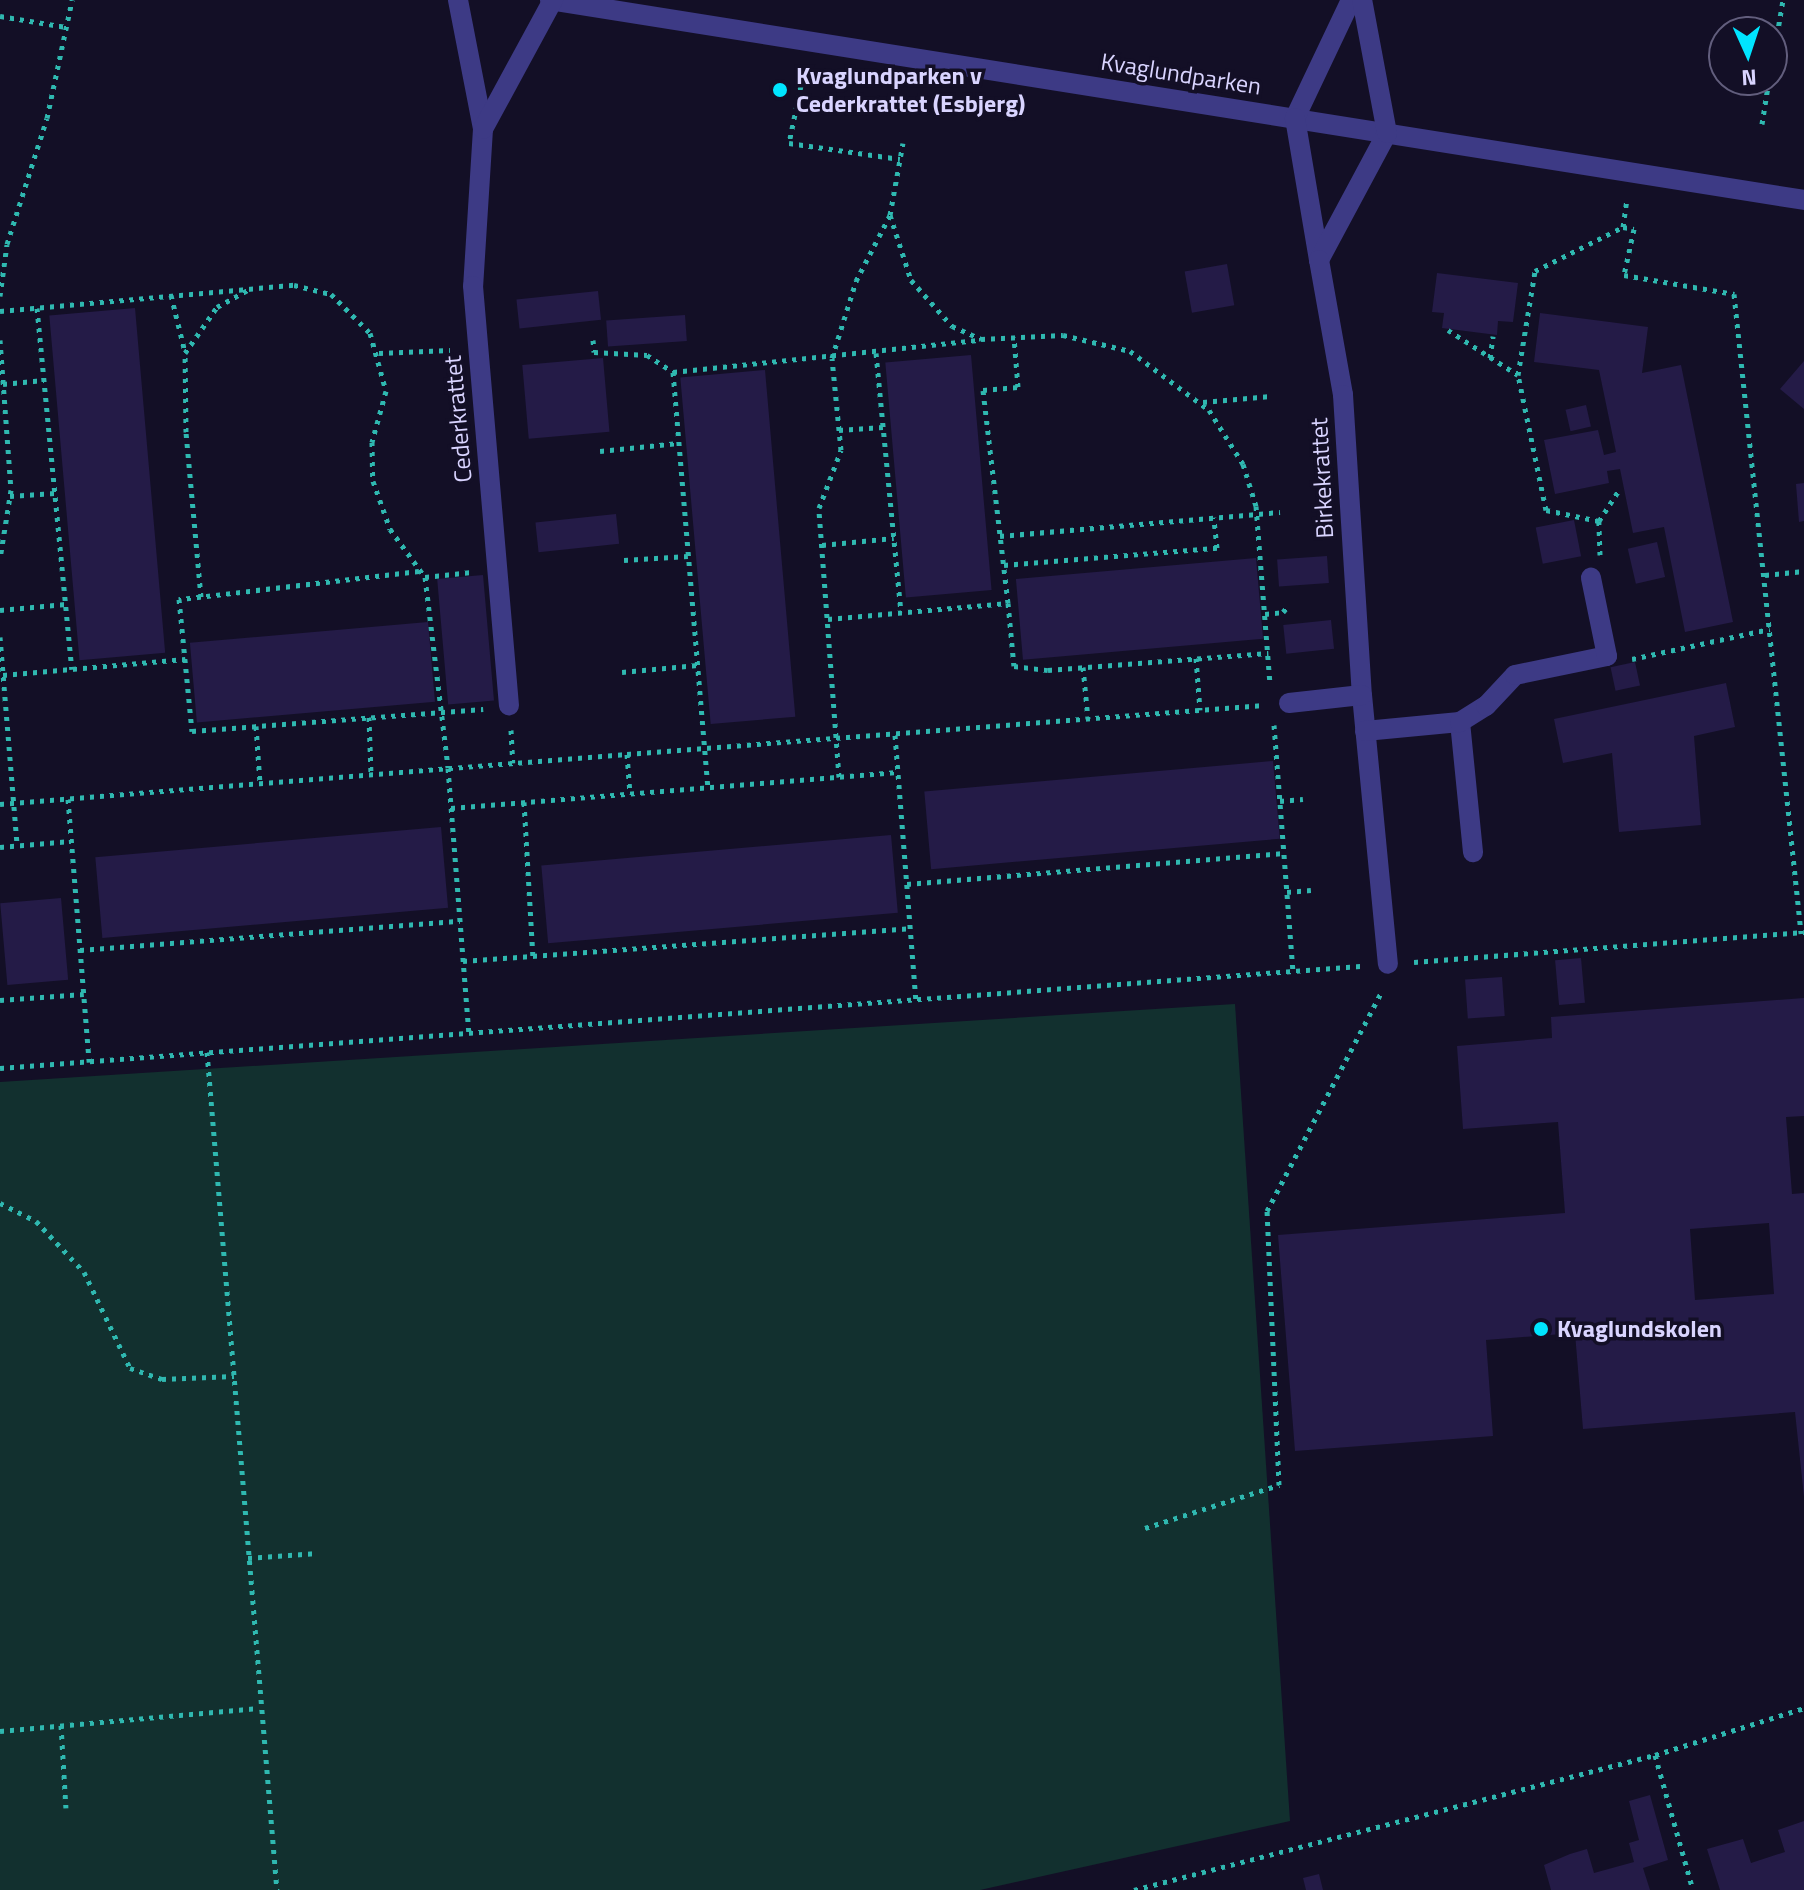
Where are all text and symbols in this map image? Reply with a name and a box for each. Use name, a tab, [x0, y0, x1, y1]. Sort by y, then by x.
north arrow	[1708, 16, 1788, 96]
street label: Kvaglundparken	[1099, 47, 1263, 101]
text: N	[1741, 61, 1758, 95]
place label: Kvaglundparken v Cederkrattet (Esbjerg)	[796, 62, 1025, 118]
marker: Kvaglundparken v Cederkrattet (Esbjerg)	[771, 81, 789, 99]
street label: Cederkrattet	[438, 354, 478, 484]
street label: Birkekrattet	[1304, 417, 1340, 539]
place label: Kvaglundskolen	[1557, 1315, 1722, 1343]
marker: Kvaglundskolen	[1532, 1320, 1550, 1338]

